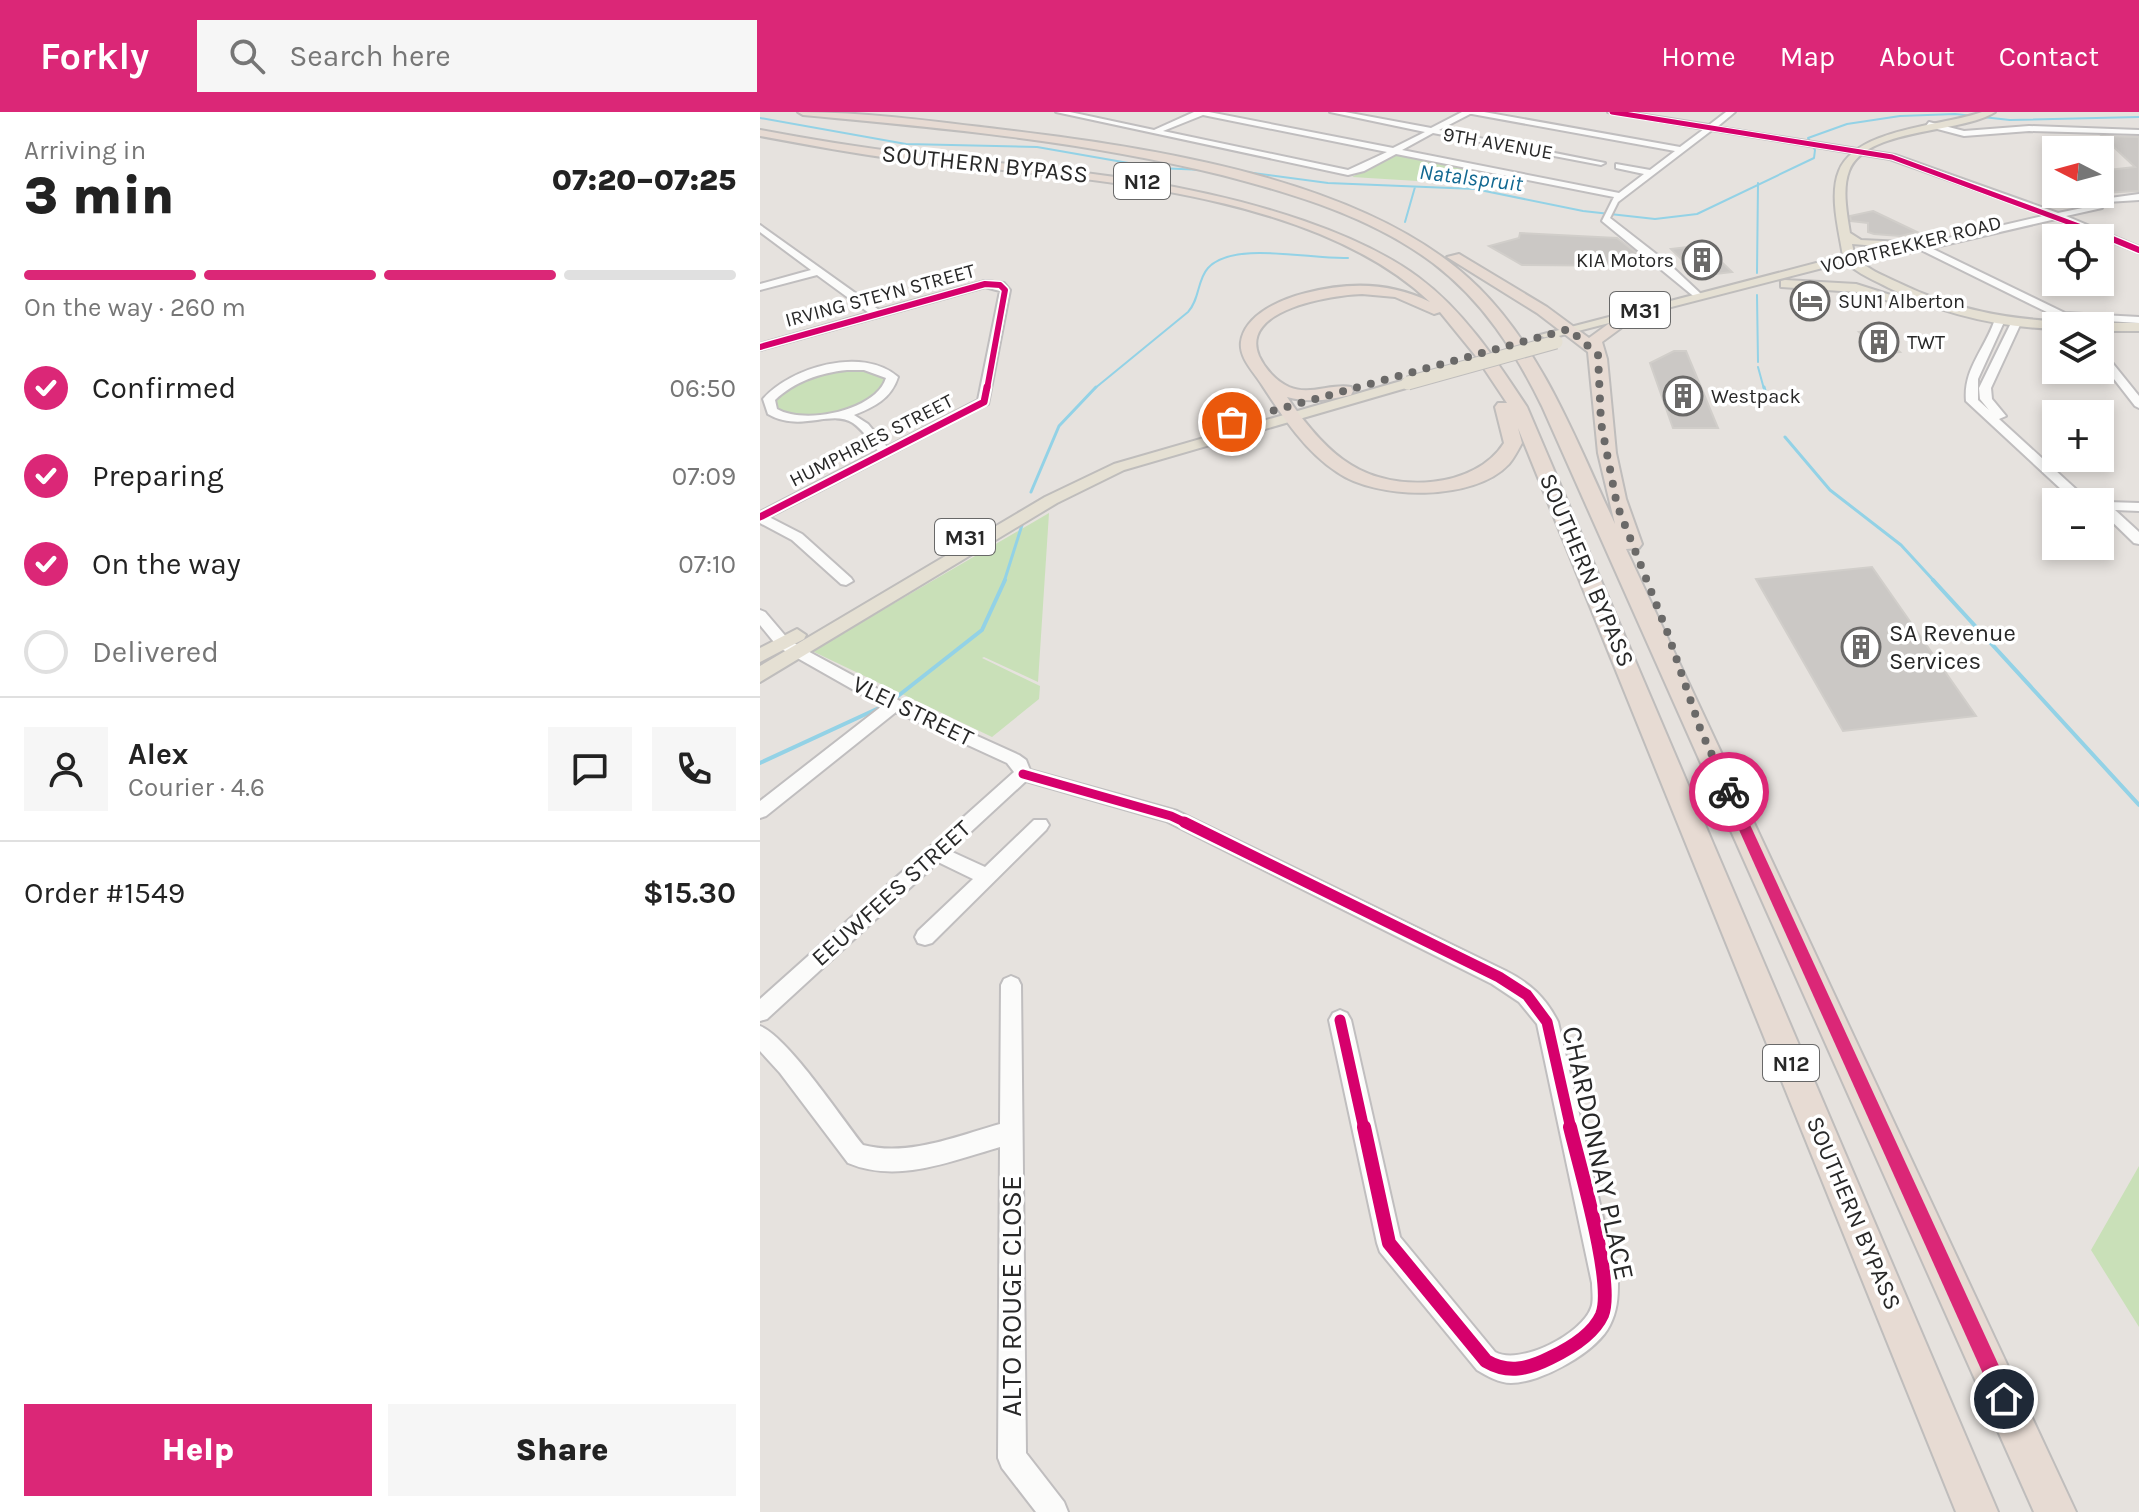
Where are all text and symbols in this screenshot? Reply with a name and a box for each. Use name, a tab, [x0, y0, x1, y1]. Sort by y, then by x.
search box	[197, 20, 757, 92]
text: Forkly	[40, 34, 149, 79]
icon: search	[225, 34, 269, 78]
text: Search here	[289, 38, 451, 74]
text: Home	[1661, 40, 1736, 73]
text: Map	[1780, 40, 1835, 73]
text: About	[1879, 40, 1955, 73]
text: Contact	[1999, 40, 2099, 73]
street label: 9TH AVENUE	[1441, 123, 1555, 164]
text: Arriving in	[24, 135, 146, 166]
north arrow	[2042, 136, 2114, 208]
map controls	[2042, 136, 2114, 560]
street label: SOUTHERN BYPASS	[880, 139, 1090, 189]
water label: Natalspruit	[1418, 159, 1525, 197]
text: 07:20–07:25	[552, 162, 736, 198]
road number: N12	[1114, 163, 1170, 199]
text: 3 min	[24, 165, 174, 226]
street label: VOORTREKKER ROAD	[1819, 211, 2004, 278]
button: locate	[2042, 224, 2114, 296]
building icon: KIA Motors	[1681, 239, 1723, 281]
place label: KIA Motors	[1576, 249, 1674, 272]
street label: IRVING STEYN STREET	[783, 259, 978, 332]
hotel icon: SUN1 Alberton	[1789, 280, 1831, 322]
place label: SUN1 Alberton	[1838, 290, 1965, 313]
text: On the way · 260 m	[24, 292, 246, 323]
road number: M31	[1610, 292, 1670, 328]
button: layers	[2042, 312, 2114, 384]
building icon: TWT	[1858, 321, 1900, 363]
place label: TWT	[1907, 331, 1945, 354]
icon: check	[24, 366, 68, 410]
text: Confirmed	[92, 370, 236, 406]
text: 06:50	[670, 373, 736, 404]
building icon: Westpack	[1662, 375, 1704, 417]
place label: Westpack	[1711, 385, 1801, 408]
pin	[1198, 388, 1266, 456]
street label: HUMPHRIES STREET	[786, 389, 957, 492]
icon: bag	[1210, 400, 1254, 444]
button: +	[2042, 400, 2114, 472]
icon: check	[24, 454, 68, 498]
text: Preparing	[92, 458, 224, 494]
text: 07:09	[672, 461, 736, 492]
street label: SOUTHERN BYPASS	[1534, 469, 1640, 671]
button: −	[2042, 488, 2114, 560]
road number: M31	[935, 519, 995, 555]
icon: check	[24, 542, 68, 586]
text: On the way	[92, 546, 241, 582]
text: 07:10	[678, 549, 736, 580]
place label: SA Revenue Services	[1889, 619, 2016, 675]
building icon: SA Revenue Services	[1840, 626, 1882, 668]
text: Delivered	[92, 634, 219, 670]
street label: VLEI STREET	[848, 670, 978, 752]
button: person	[24, 727, 108, 811]
button: chat	[548, 727, 632, 811]
button: phone	[652, 727, 736, 811]
text: Alex	[128, 736, 188, 772]
courier	[1689, 752, 1769, 832]
icon: bike	[1707, 770, 1751, 814]
text: Courier · 4.6	[128, 772, 265, 803]
street label: EEUWFEES STREET	[806, 814, 976, 972]
text: Order #1549	[24, 875, 185, 911]
text: $15.30	[643, 875, 736, 911]
street label: CHARDONNAY PLACE	[1555, 1023, 1642, 1283]
road number: N12	[1763, 1045, 1819, 1081]
street label: SOUTHERN BYPASS	[1801, 1112, 1907, 1314]
street label: ALTO ROUGE CLOSE	[995, 1175, 1028, 1417]
pin	[1970, 1365, 2038, 1433]
icon: home	[1982, 1377, 2026, 1421]
button: Help	[24, 1404, 372, 1496]
button: Share	[388, 1404, 736, 1496]

